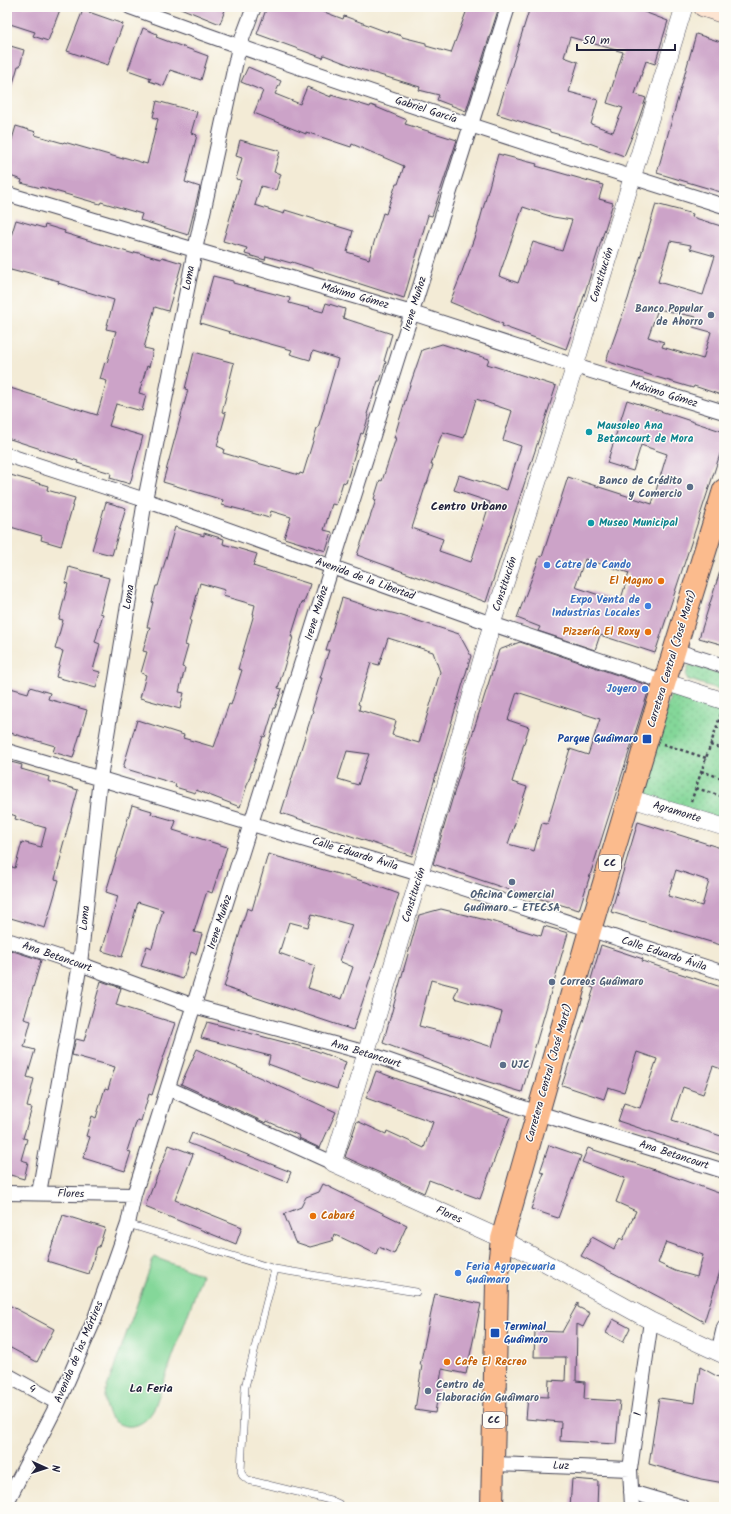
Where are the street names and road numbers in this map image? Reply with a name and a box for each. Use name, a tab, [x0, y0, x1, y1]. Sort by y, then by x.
street label: Gabriel García	[393, 92, 459, 128]
street label: Constitución	[585, 245, 619, 305]
street label: Loma	[178, 264, 200, 292]
street label: Irene Muñoz	[398, 274, 432, 334]
street label: Máximo Gómez	[319, 278, 391, 314]
street label: Máximo Gómez	[628, 375, 700, 413]
street label: Avenida de la Libertad	[313, 553, 418, 606]
street label: Constitución	[488, 554, 522, 614]
street label: Loma	[118, 583, 140, 611]
street label: Irene Muñoz	[300, 583, 334, 643]
street label: Carretera Central (José Martí)	[642, 588, 702, 730]
street label: Agramonte	[651, 796, 703, 828]
street label: Calle Eduardo Ávila	[310, 832, 400, 876]
road number: CC	[599, 855, 621, 871]
street label: Constitución	[397, 865, 431, 925]
street label: Irene Muñoz	[203, 892, 237, 952]
street label: Loma	[75, 905, 95, 931]
street label: Calle Eduardo Ávila	[619, 932, 709, 976]
street label: Ana Betancourt	[20, 937, 95, 978]
street label: Carretera Central (José Martí)	[521, 1002, 577, 1144]
street label: Ana Betancourt	[329, 1035, 404, 1073]
street label: Ana Betancourt	[637, 1135, 712, 1175]
street label: Flores	[57, 1185, 85, 1203]
street label: Flores	[433, 1201, 465, 1229]
street label: Avenida de los Mártires	[49, 1298, 109, 1406]
street label: 4	[25, 1380, 39, 1398]
street label: 1	[629, 1411, 647, 1417]
road number: CC	[483, 1412, 505, 1428]
street label: Luz	[553, 1457, 570, 1475]

